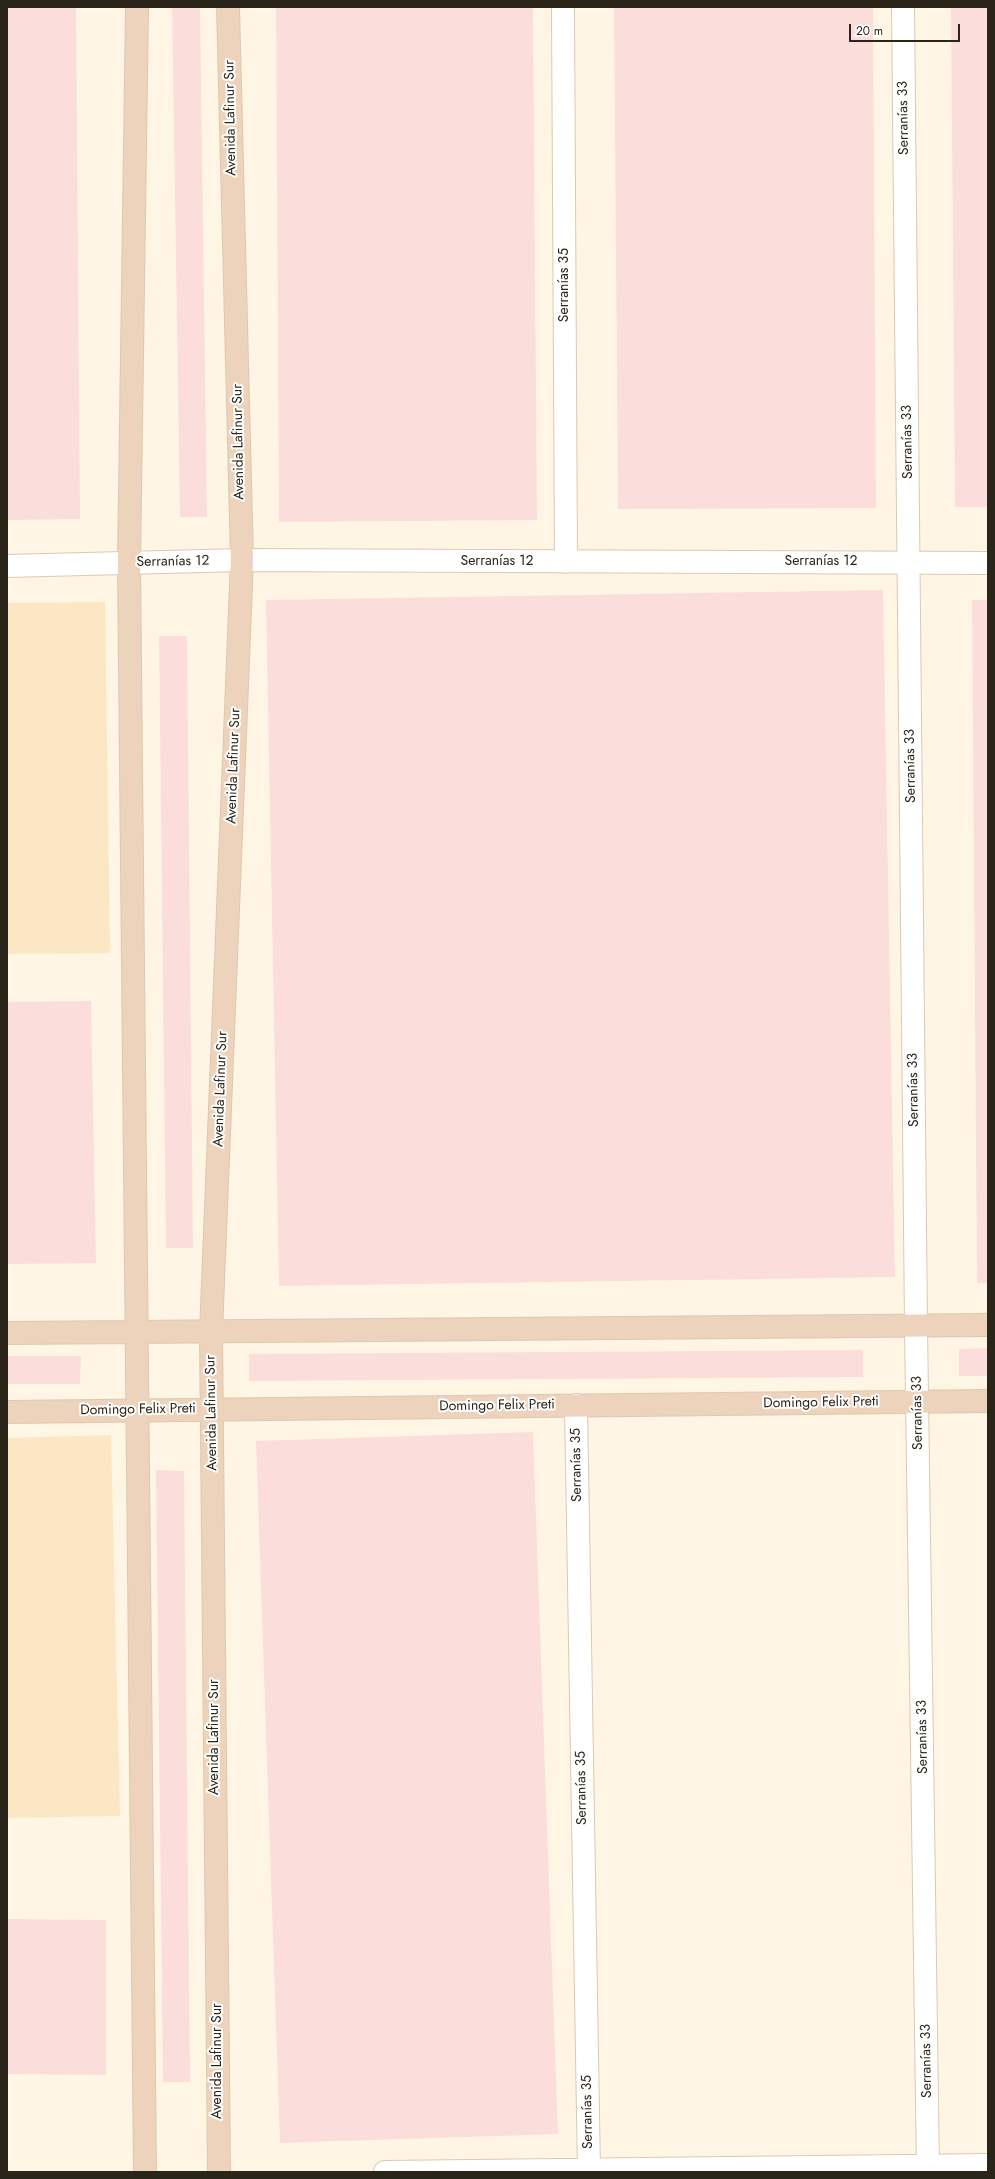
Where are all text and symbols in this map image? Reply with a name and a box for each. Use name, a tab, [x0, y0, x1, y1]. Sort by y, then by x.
scale bar	[851, 16, 962, 42]
text: 20 m	[856, 22, 883, 40]
street label: Avenida Lafinur Sur	[222, 60, 240, 176]
street label: Serranías 33	[895, 81, 913, 155]
street label: Serranías 35	[557, 248, 573, 322]
street label: Avenida Lafinur Sur	[230, 384, 248, 500]
street label: Serranías 33	[899, 405, 917, 479]
street label: Serranías 12	[136, 553, 210, 571]
street label: Serranías 12	[460, 554, 534, 570]
street label: Serranías 12	[784, 554, 858, 570]
street label: Avenida Lafinur Sur	[224, 708, 244, 824]
street label: Serranías 33	[902, 729, 920, 803]
street label: Avenida Lafinur Sur	[211, 1031, 231, 1147]
street label: Serranías 33	[905, 1053, 923, 1127]
street label: Avenida Lafinur Sur	[203, 1355, 221, 1471]
street label: Serranías 33	[909, 1376, 927, 1450]
street label: Domingo Felix Preti	[763, 1394, 879, 1412]
street label: Domingo Felix Preti	[439, 1397, 555, 1415]
street label: Domingo Felix Preti	[80, 1401, 196, 1419]
street label: Serranías 35	[568, 1428, 586, 1502]
street label: Avenida Lafinur Sur	[207, 1679, 223, 1795]
street label: Serranías 33	[914, 1700, 932, 1774]
street label: Serranías 35	[573, 1751, 591, 1825]
street label: Avenida Lafinur Sur	[210, 2003, 226, 2119]
street label: Serranías 33	[918, 2024, 936, 2098]
street label: Serranías 35	[579, 2075, 597, 2149]

